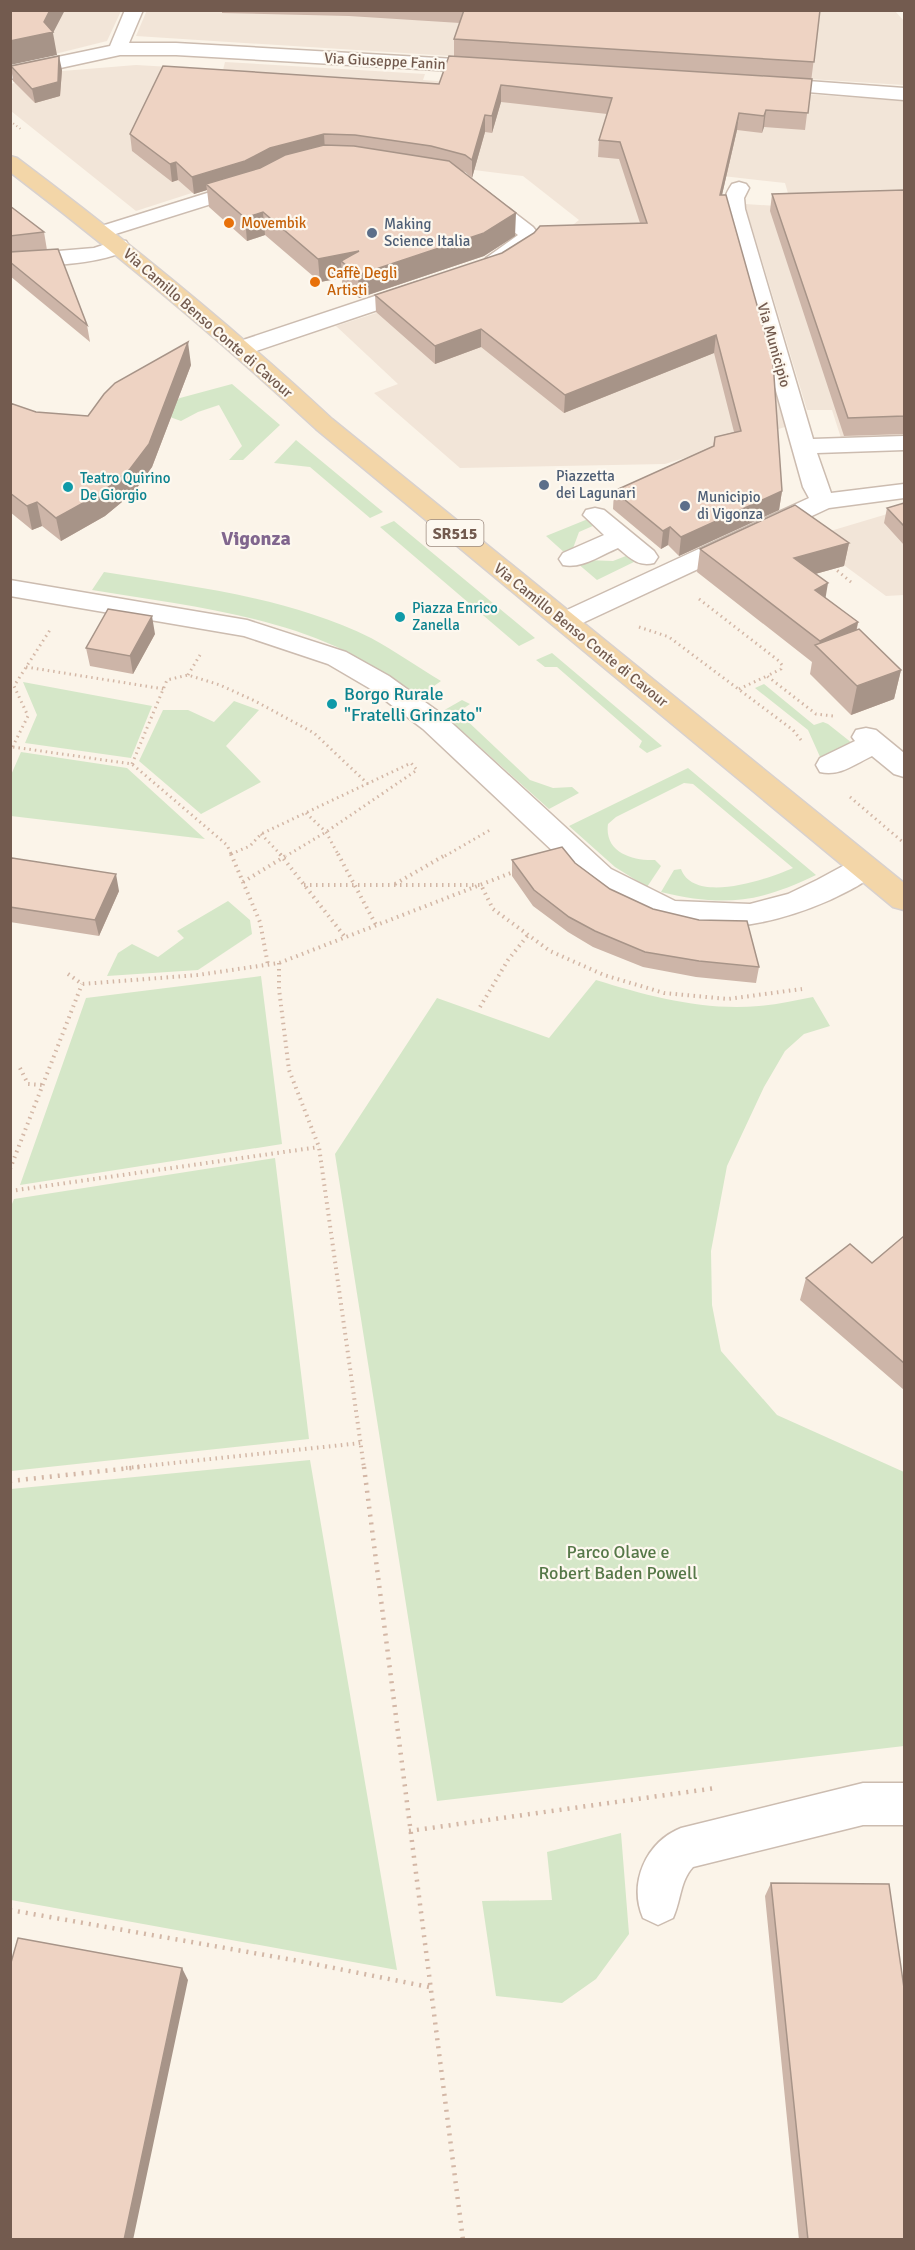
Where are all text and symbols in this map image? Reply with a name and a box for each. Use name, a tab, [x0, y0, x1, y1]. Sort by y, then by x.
street label: Via Giuseppe Fanin	[324, 49, 446, 73]
place label: Movembik	[241, 214, 307, 232]
place label: Making Science Italia	[384, 215, 470, 250]
marker: Movembik	[222, 216, 236, 230]
marker: Making Science Italia	[365, 226, 379, 240]
street label: Via Camillo Benso Conte di Cavour	[120, 244, 297, 402]
place label: Caffè Degli Artisti	[327, 264, 397, 299]
marker: Caffè Degli Artisti	[308, 275, 322, 289]
street label: Via Municipio	[753, 301, 795, 390]
place label: Piazzetta dei Lagunari	[556, 467, 636, 502]
place label: Teatro Quirino De Giorgio	[80, 469, 171, 504]
marker: Piazzetta dei Lagunari	[537, 478, 551, 492]
marker: Teatro Quirino De Giorgio	[61, 480, 75, 494]
place label: Municipio di Vigonza	[697, 488, 763, 523]
marker: Municipio di Vigonza	[678, 499, 692, 513]
road number: SR515	[426, 520, 484, 546]
district label: Vigonza	[221, 526, 291, 551]
street label: Via Camillo Benso Conte di Cavour	[490, 559, 672, 711]
place label: Piazza Enrico Zanella	[412, 599, 498, 634]
marker: Piazza Enrico Zanella	[393, 610, 407, 624]
place label: Borgo Rurale "Fratelli Grinzato"	[344, 683, 482, 726]
marker: Borgo Rurale "Fratelli Grinzato"	[325, 697, 339, 711]
park label: Parco Olave e Robert Baden Powell	[538, 1541, 698, 1584]

